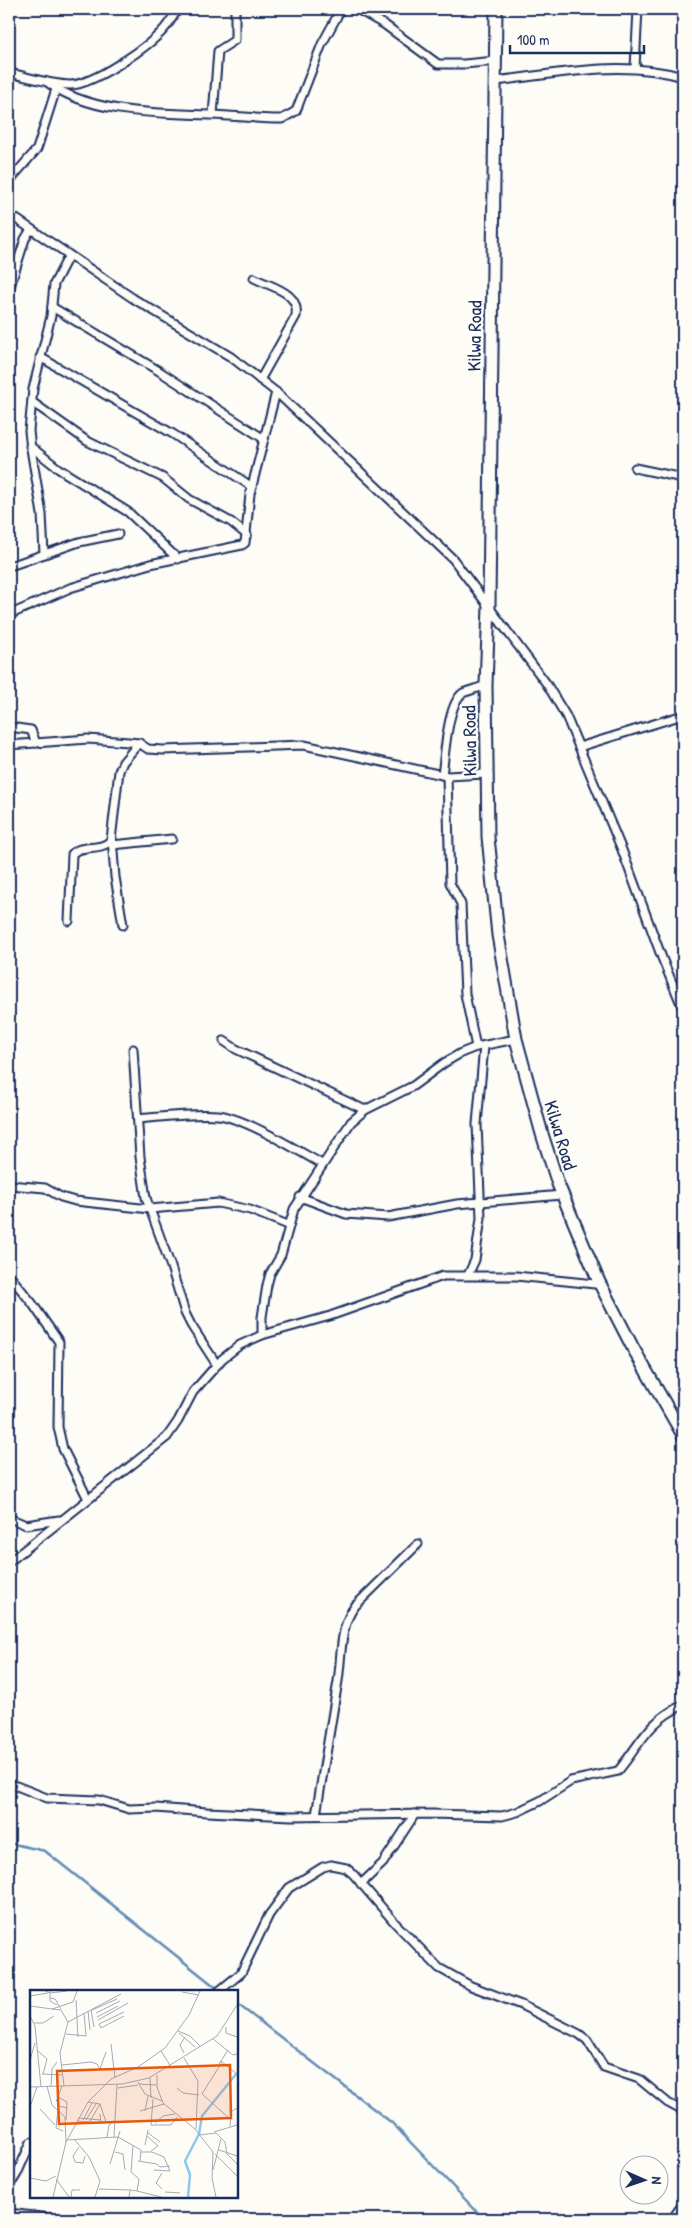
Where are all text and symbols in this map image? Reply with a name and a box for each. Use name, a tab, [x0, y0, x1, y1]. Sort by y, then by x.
scale bar	[510, 22, 643, 54]
text: 100 m	[517, 29, 550, 50]
street label: Kilwa Road	[460, 300, 488, 372]
street label: Kilwa Road	[455, 705, 483, 777]
street label: Kilwa Road	[538, 1097, 584, 1173]
inset map	[30, 1990, 238, 2198]
north arrow	[620, 2156, 670, 2206]
text: N	[648, 2176, 667, 2185]

